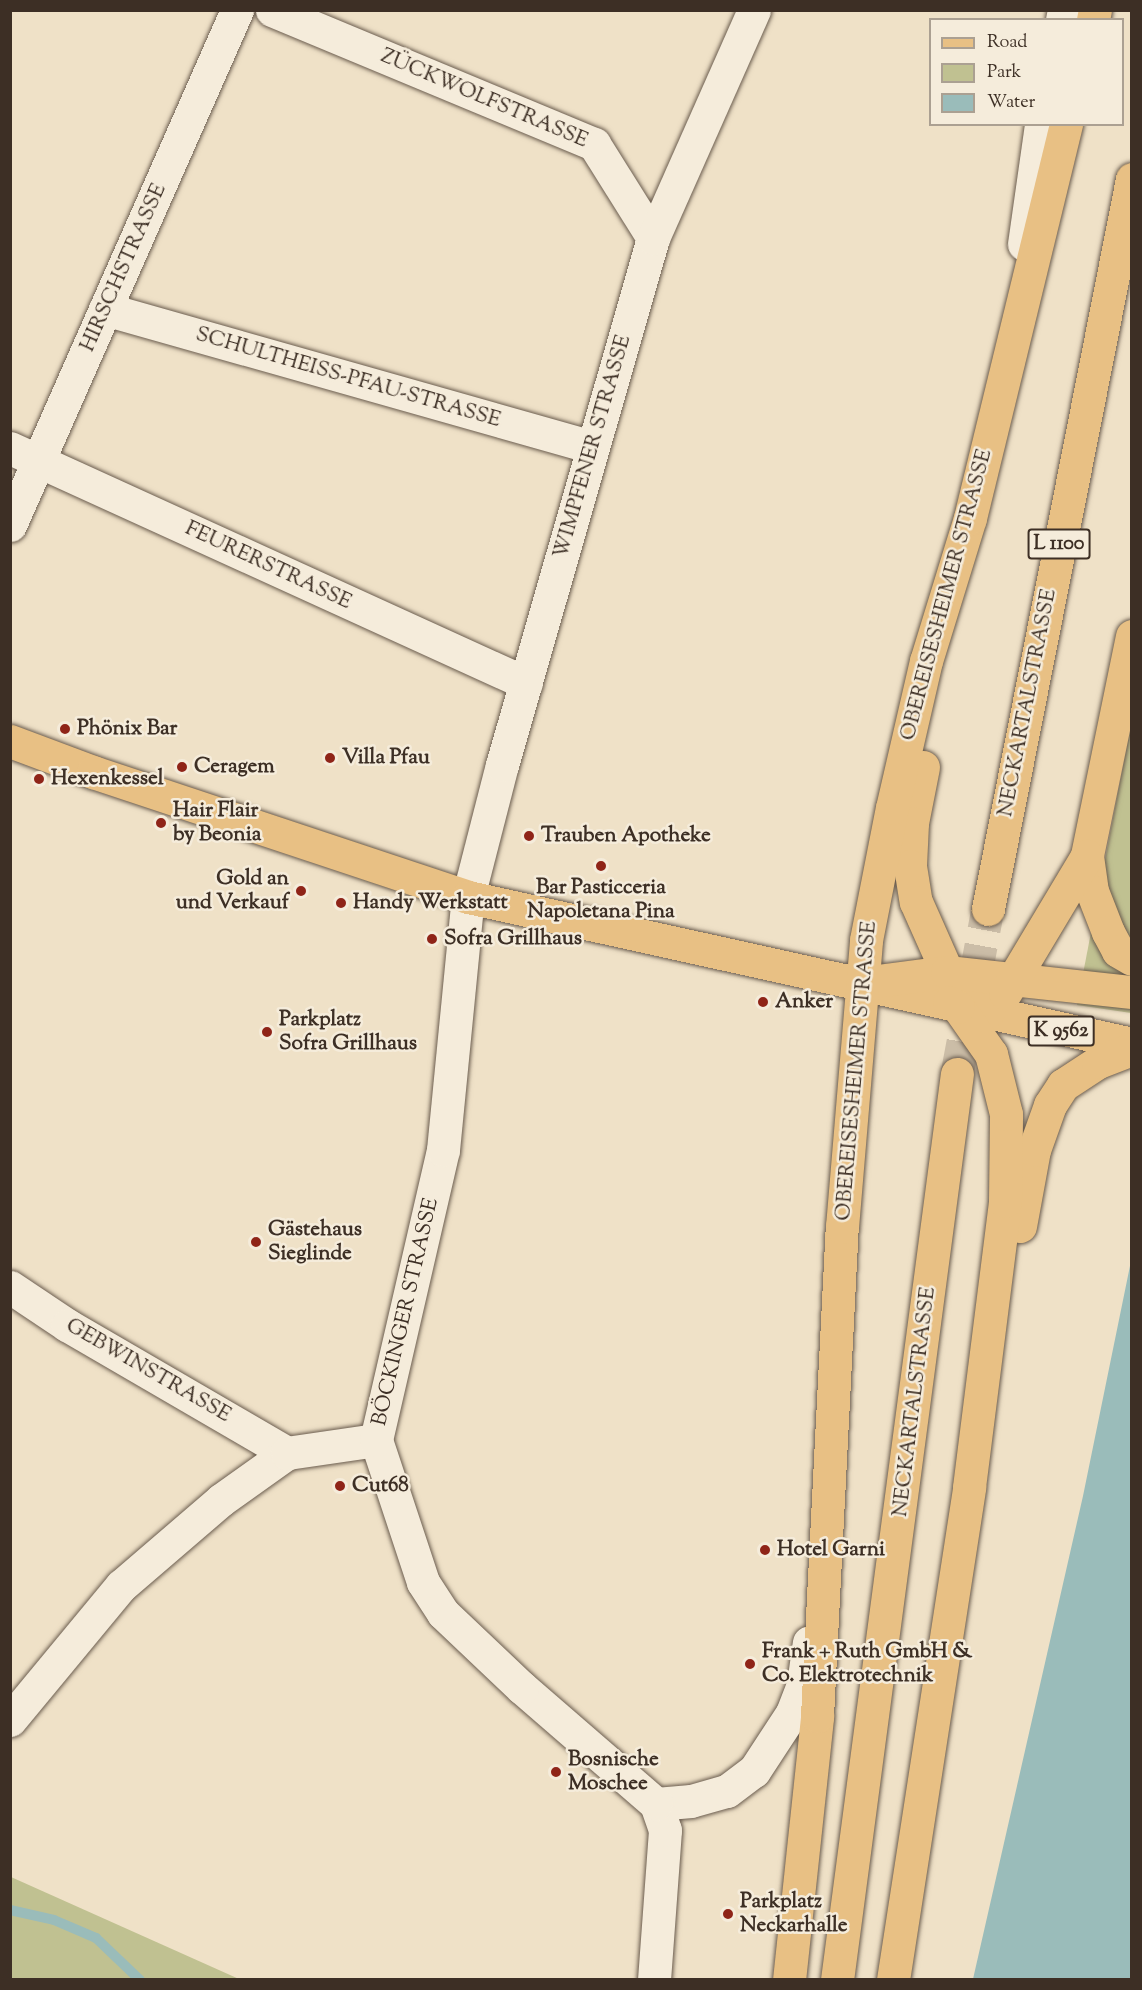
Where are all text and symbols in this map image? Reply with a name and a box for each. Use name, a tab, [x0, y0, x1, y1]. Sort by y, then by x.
legend	[929, 18, 1124, 126]
text: Road	[987, 30, 1027, 56]
street label: ZÜCKWOLFSTRASSE	[377, 44, 591, 154]
text: Park	[987, 60, 1021, 86]
text: Water	[987, 90, 1035, 116]
street label: HIRSCHSTRASSE	[76, 180, 172, 356]
street label: SCHULTHEISS-PFAU-STRASSE	[193, 322, 503, 434]
street label: WIMPFENER STRASSE	[549, 332, 637, 562]
street label: OBEREISESHEIMER STRASSE	[896, 447, 998, 743]
street label: FEURERSTRASSE	[181, 516, 355, 616]
road number: L 1100	[1028, 527, 1090, 561]
street label: NECKARTALSTRASSE	[994, 587, 1062, 819]
place label: Phönix Bar	[77, 716, 177, 742]
marker: Phönix Bar	[58, 722, 72, 736]
place label: Villa Pfau	[342, 745, 430, 771]
marker: Villa Pfau	[323, 751, 337, 765]
place label: Ceragem	[194, 754, 275, 780]
marker: Ceragem	[175, 760, 189, 774]
place label: Hexenkessel	[51, 766, 164, 792]
marker: Hexenkessel	[32, 772, 46, 786]
place label: Hair Flair by Beonia	[173, 798, 261, 848]
marker: Hair Flair by Beonia	[154, 816, 168, 830]
place label: Trauben Apotheke	[541, 823, 711, 849]
marker: Trauben Apotheke	[522, 829, 536, 843]
marker: Bar Pasticceria Napoletana Pina	[594, 859, 608, 873]
place label: Gold an und Verkauf	[176, 866, 289, 916]
place label: Bar Pasticceria Napoletana Pina	[527, 875, 675, 925]
marker: Gold an und Verkauf	[294, 884, 308, 898]
place label: Handy Werkstatt	[353, 890, 508, 916]
marker: Handy Werkstatt	[334, 896, 348, 910]
street label: OBEREISESHEIMER STRASSE	[831, 920, 883, 1222]
place label: Sofra Grillhaus	[444, 926, 582, 952]
marker: Sofra Grillhaus	[425, 932, 439, 946]
place label: Anker	[775, 989, 833, 1015]
marker: Anker	[756, 995, 770, 1009]
place label: Parkplatz Sofra Grillhaus	[279, 1007, 417, 1057]
road number: K 9562	[1026, 1014, 1096, 1048]
marker: Parkplatz Sofra Grillhaus	[260, 1025, 274, 1039]
street label: BÖCKINGER STRASSE	[367, 1196, 445, 1428]
place label: Gästehaus Sieglinde	[268, 1217, 362, 1267]
marker: Gästehaus Sieglinde	[249, 1235, 263, 1249]
street label: NECKARTALSTRASSE	[888, 1286, 942, 1518]
street label: GEBWINSTRASSE	[61, 1314, 235, 1428]
place label: Cut68	[352, 1473, 409, 1499]
marker: Cut68	[333, 1479, 347, 1493]
place label: Hotel Garni	[777, 1537, 885, 1563]
marker: Hotel Garni	[758, 1543, 772, 1557]
place label: Frank + Ruth GmbH & Co. Elektrotechnik	[762, 1639, 972, 1689]
marker: Frank + Ruth GmbH & Co. Elektrotechnik	[743, 1657, 757, 1671]
place label: Bosnische Moschee	[568, 1747, 659, 1797]
marker: Bosnische Moschee	[549, 1765, 563, 1779]
place label: Parkplatz Neckarhalle	[740, 1889, 848, 1939]
marker: Parkplatz Neckarhalle	[721, 1907, 735, 1921]

